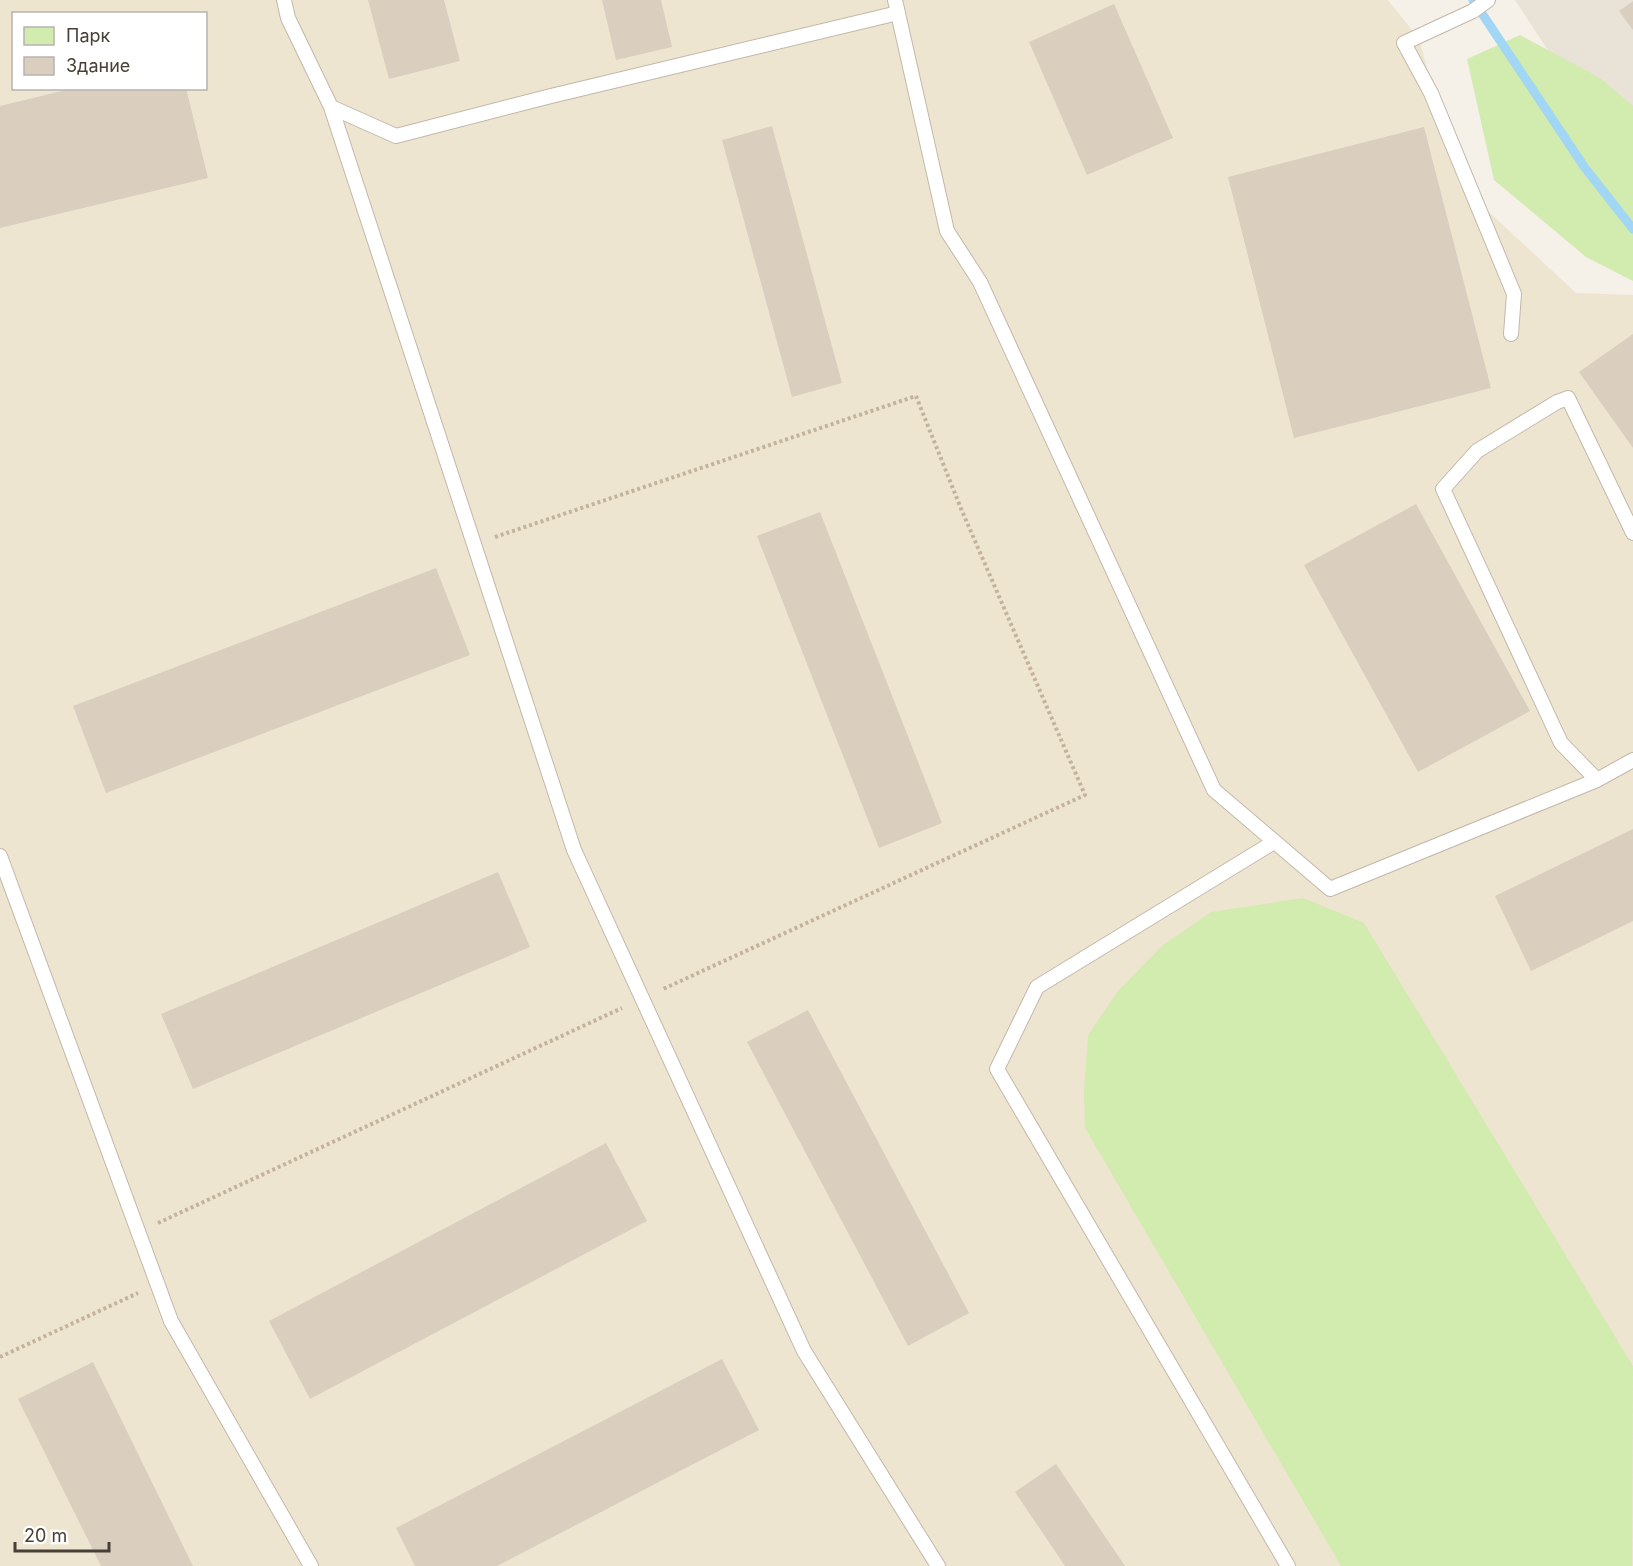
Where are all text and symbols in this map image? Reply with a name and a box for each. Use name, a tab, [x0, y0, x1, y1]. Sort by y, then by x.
legend	[12, 12, 207, 90]
text: Парк	[66, 25, 111, 46]
text: Здание	[66, 55, 130, 76]
scale bar	[15, 1515, 110, 1553]
text: 20 m	[24, 1525, 67, 1546]

